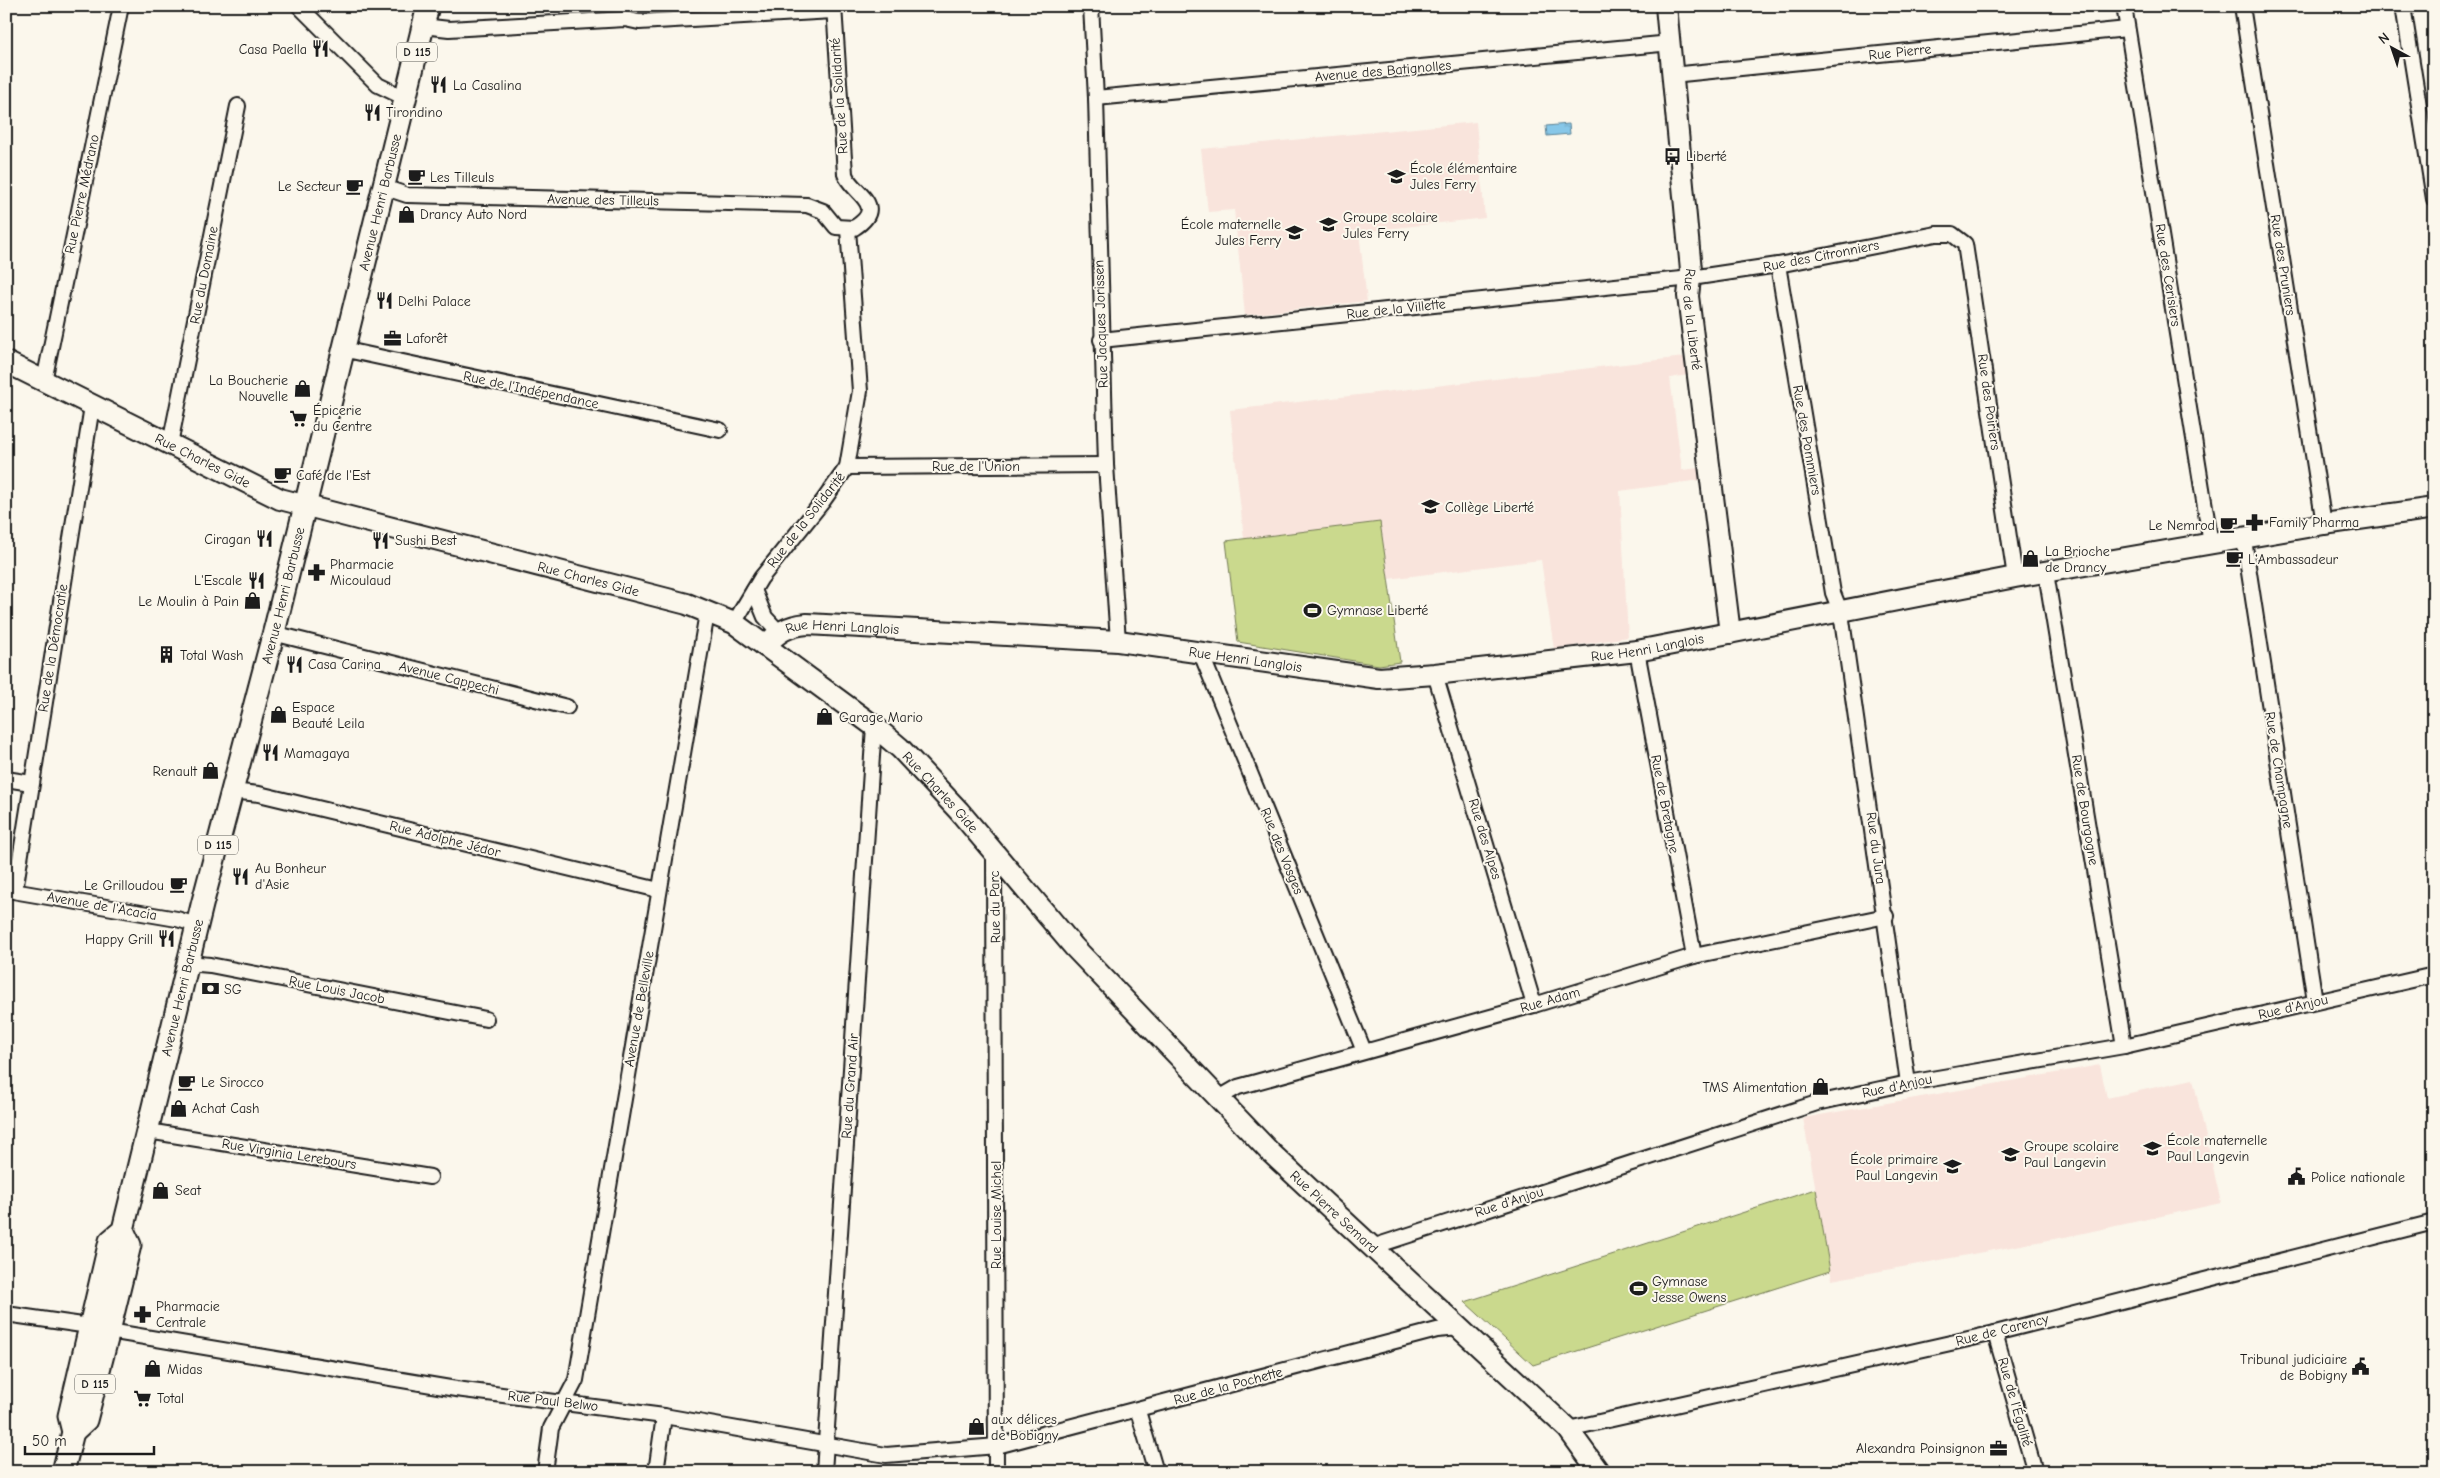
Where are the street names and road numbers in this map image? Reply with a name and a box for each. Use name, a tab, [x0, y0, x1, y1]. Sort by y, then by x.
street label: Rue de la Solidarité	[826, 37, 852, 155]
street label: Rue Pierre	[1868, 40, 1932, 64]
road number: D 115	[397, 42, 437, 62]
street label: Avenue des Batignolles	[1314, 57, 1452, 85]
street label: Avenue Henri Barbusse	[355, 132, 405, 272]
street label: Rue Pierre Médrano	[61, 133, 103, 255]
street label: Avenue des Tilleuls	[547, 191, 659, 209]
street label: Rue des Pruniers	[2267, 213, 2299, 317]
street label: Rue des Cerisiers	[2151, 222, 2185, 328]
street label: Rue du Domaine	[186, 225, 222, 325]
street label: Rue des Citronniers	[1762, 236, 1881, 276]
street label: Rue Jacques Jorissen	[1090, 260, 1112, 388]
street label: Rue de la Liberté	[1680, 268, 1706, 371]
street label: Rue de la Villette	[1346, 295, 1446, 323]
street label: Rue des Poiriers	[1974, 353, 2004, 451]
street label: Rue de l'Indépendance	[462, 367, 600, 413]
street label: Rue des Pommiers	[1789, 384, 1825, 497]
street label: Rue Charles Gide	[152, 429, 253, 491]
street label: Rue de l'Union	[932, 458, 1020, 475]
street label: Rue de la Solidarité	[763, 469, 849, 571]
street label: Avenue Henri Barbusse	[257, 525, 308, 666]
street label: Rue Charles Gide	[536, 557, 641, 600]
street label: Rue de la Démocratie	[34, 583, 72, 713]
street label: Rue Henri Langlois	[783, 615, 900, 638]
street label: Rue Henri Langlois	[1590, 630, 1705, 665]
street label: Rue Henri Langlois	[1188, 643, 1303, 676]
street label: Avenue Cappechi	[397, 657, 501, 699]
street label: Rue de Champagne	[2261, 710, 2297, 830]
street label: Rue Charles Gide	[899, 748, 982, 836]
street label: Rue de Bretagne	[1647, 753, 1683, 855]
street label: Rue de Bourgogne	[2068, 754, 2102, 866]
street label: Rue des Alpes	[1465, 797, 1505, 882]
street label: Rue des Vosges	[1257, 805, 1307, 897]
street label: Rue du Jura	[1863, 811, 1889, 885]
street label: Rue Adolphe Jédor	[388, 817, 503, 861]
road number: D 115	[198, 836, 238, 854]
street label: Rue du Parc	[986, 870, 1004, 944]
street label: Avenue de l'Acacia	[46, 888, 158, 924]
street label: Avenue Henri Barbusse	[157, 917, 207, 1058]
street label: Avenue de Belleville	[620, 950, 658, 1068]
street label: Rue Louis Jacob	[288, 972, 386, 1008]
street label: Rue Adam	[1518, 983, 1582, 1017]
street label: Rue d'Anjou	[2256, 991, 2330, 1023]
street label: Rue du Grand Air	[838, 1032, 862, 1139]
street label: Rue d'Anjou	[1860, 1070, 1934, 1102]
street label: Rue Virginia Lerebours	[221, 1135, 358, 1173]
street label: Rue Louise Michel	[988, 1161, 1005, 1269]
street label: Rue Pierre Semard	[1287, 1167, 1382, 1257]
street label: Rue d'Anjou	[1473, 1183, 1545, 1221]
street label: Rue de Carency	[1954, 1310, 2051, 1350]
street label: Rue de l'Égalité	[1994, 1355, 2036, 1449]
street label: Rue de la Pochette	[1172, 1363, 1284, 1409]
road number: D 115	[75, 1375, 115, 1394]
street label: Rue Paul Belwo	[507, 1387, 599, 1415]

